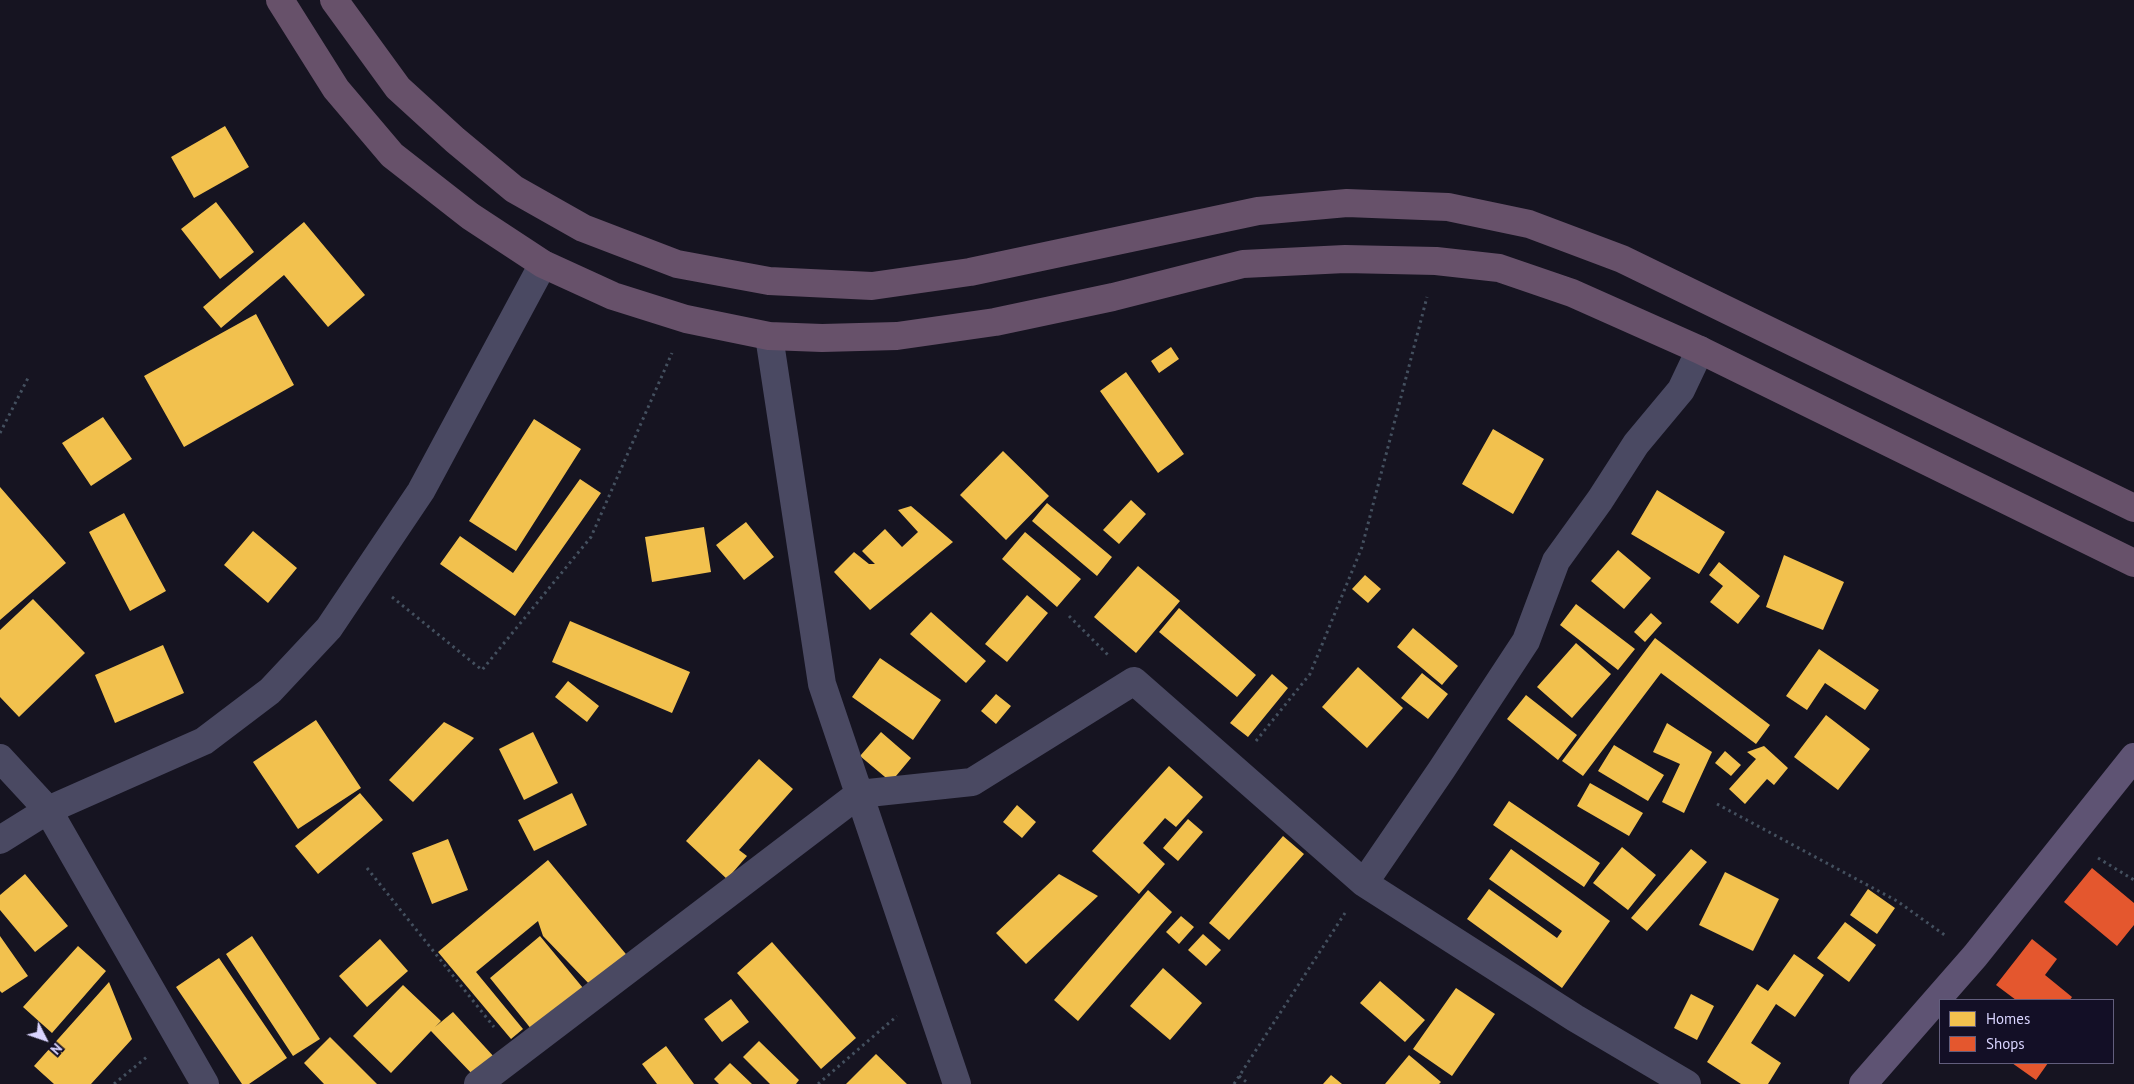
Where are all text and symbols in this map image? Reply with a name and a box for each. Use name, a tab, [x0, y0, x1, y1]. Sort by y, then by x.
legend	[1939, 999, 2114, 1064]
text: Homes	[1986, 1009, 2030, 1028]
north arrow	[20, 1014, 70, 1064]
text: Shops	[1986, 1034, 2025, 1053]
text: N	[47, 1039, 66, 1058]

